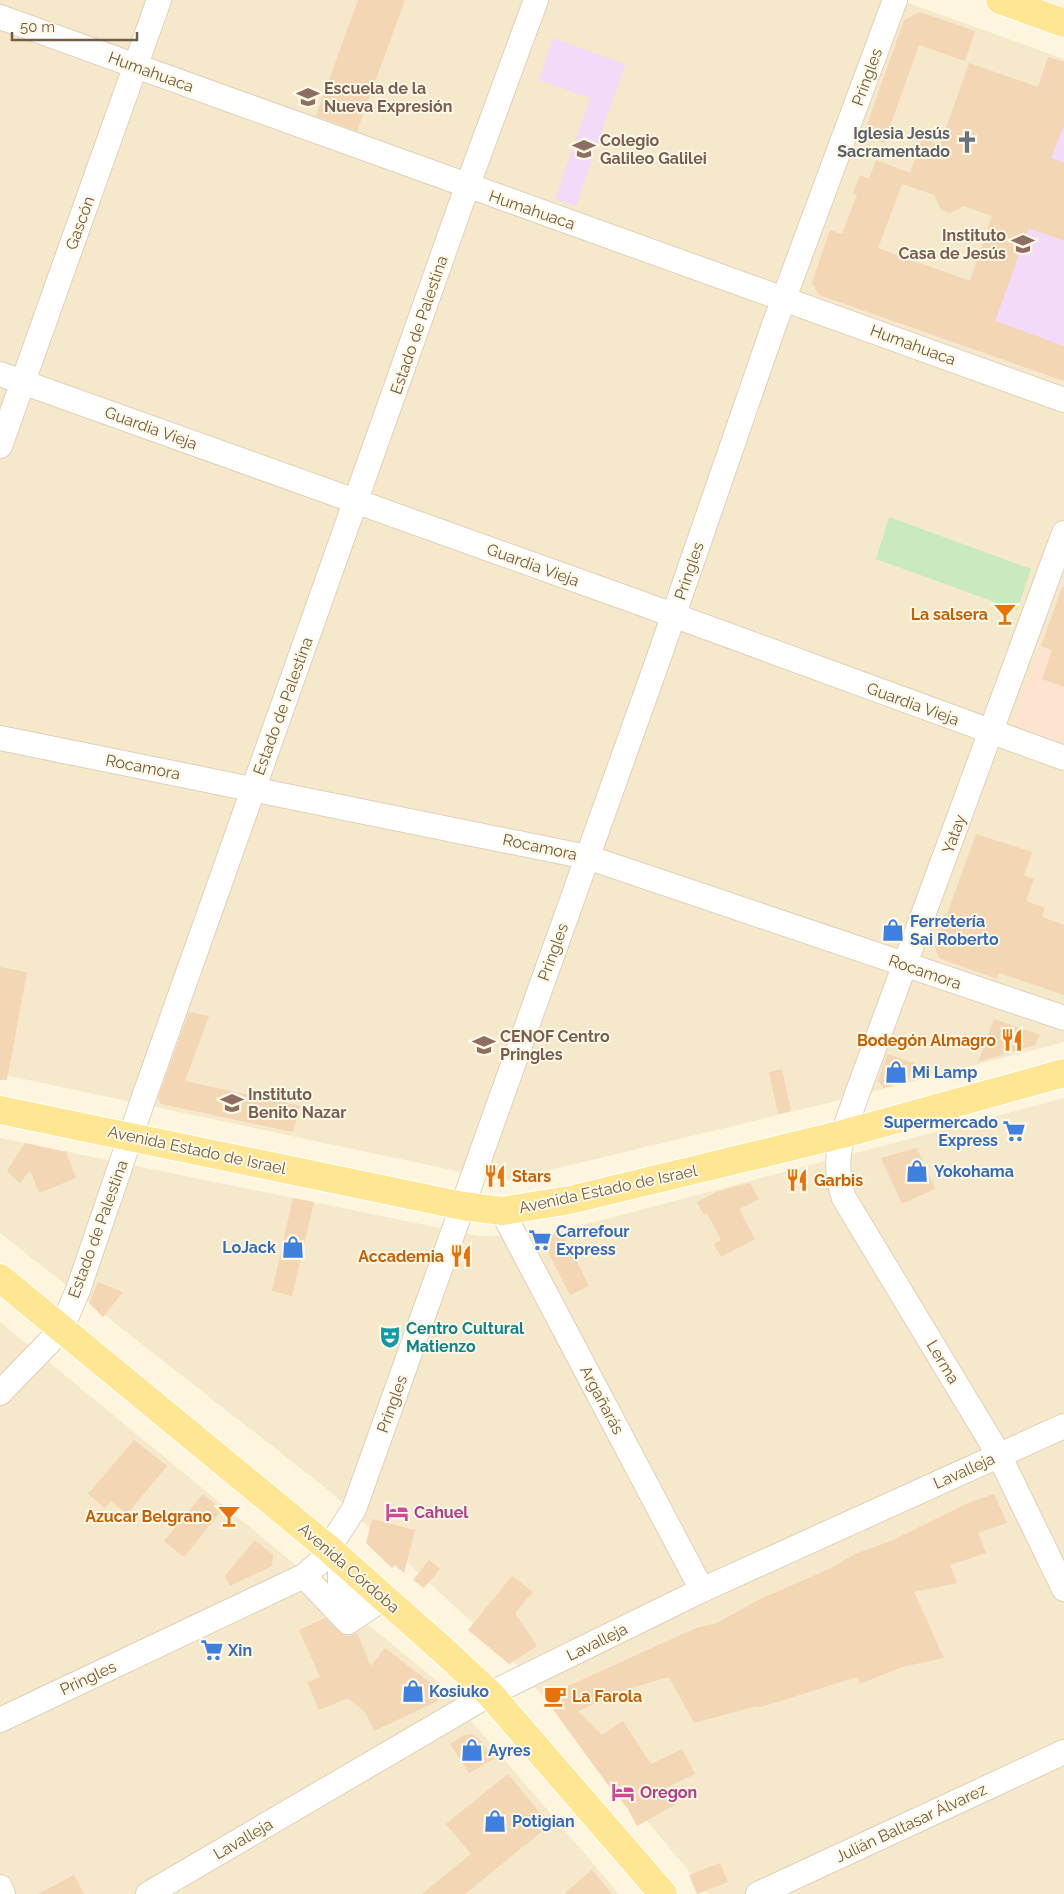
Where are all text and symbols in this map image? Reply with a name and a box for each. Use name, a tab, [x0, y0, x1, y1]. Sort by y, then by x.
scale bar	[12, 10, 138, 42]
text: 50 m	[20, 18, 55, 36]
street label: Pringles	[848, 45, 886, 108]
street label: Humahuaca	[106, 48, 196, 96]
place label: Escuela de la Nueva Expresión	[324, 79, 452, 116]
school or university icon: Escuela de la Nueva Expresión	[295, 84, 321, 110]
place label: Iglesia Jesús Sacramentado	[837, 124, 950, 161]
church icon: Iglesia Jesús Sacramentado	[954, 129, 980, 155]
place label: Colegio Galileo Galilei	[600, 131, 707, 168]
school or university icon: Colegio Galileo Galilei	[571, 136, 597, 162]
street label: Humahuaca	[486, 186, 578, 234]
street label: Gascón	[62, 194, 98, 252]
place label: Instituto Casa de Jesús	[899, 226, 1006, 263]
school or university icon: Instituto Casa de Jesús	[1010, 231, 1036, 257]
street label: Estado de Palestina	[386, 253, 452, 397]
street label: Humahuaca	[868, 321, 958, 369]
street label: Guardia Vieja	[102, 403, 200, 453]
street label: Pringles	[670, 539, 708, 602]
street label: Guardia Vieja	[484, 540, 582, 590]
bar icon: La salsera	[992, 601, 1018, 627]
place label: La salsera	[911, 605, 988, 624]
street label: Estado de Palestina	[249, 634, 317, 778]
street label: Guardia Vieja	[864, 679, 962, 729]
street label: Rocamora	[104, 750, 182, 784]
street label: Yatay	[938, 812, 970, 856]
street label: Rocamora	[501, 830, 579, 864]
place label: Ferretería Sai Roberto	[910, 912, 999, 949]
shop icon: Ferretería Sai Roberto	[880, 917, 906, 943]
street label: Pringles	[534, 920, 572, 983]
street label: Rocamora	[886, 951, 964, 993]
place label: CENOF Centro Pringles	[500, 1027, 610, 1064]
restaurant icon: Bodegón Almagro	[999, 1027, 1025, 1053]
place label: Bodegón Almagro	[857, 1031, 996, 1050]
school or university icon: CENOF Centro Pringles	[471, 1032, 497, 1058]
shop icon: Mi Lamp	[883, 1059, 909, 1085]
place label: Mi Lamp	[912, 1063, 977, 1082]
place label: Instituto Benito Nazar	[248, 1085, 346, 1122]
school or university icon: Instituto Benito Nazar	[219, 1090, 245, 1116]
place label: Supermercado Express	[884, 1113, 998, 1150]
supermarket icon: Supermercado Express	[1001, 1118, 1027, 1144]
street label: Avenida Estado de Israel	[106, 1122, 288, 1178]
street label: Estado de Palestina	[64, 1157, 132, 1301]
shop icon: Yokohama	[904, 1158, 930, 1184]
street label: Avenida Estado de Israel	[517, 1161, 699, 1217]
place label: Yokohama	[934, 1162, 1014, 1181]
restaurant icon: Stars	[482, 1163, 508, 1189]
place label: Stars	[512, 1167, 551, 1186]
restaurant icon: Garbis	[784, 1167, 810, 1193]
place label: Garbis	[814, 1171, 863, 1190]
place label: Carrefour Express	[556, 1222, 630, 1259]
supermarket icon: Carrefour Express	[527, 1227, 553, 1253]
shop icon: LoJack	[280, 1234, 306, 1260]
place label: LoJack	[222, 1238, 276, 1257]
restaurant icon: Accademia	[448, 1243, 474, 1269]
place label: Accademia	[358, 1247, 444, 1266]
place label: Centro Cultural Matienzo	[406, 1319, 525, 1356]
theatre icon: Centro Cultural Matienzo	[377, 1324, 403, 1350]
street label: Lerma	[923, 1337, 963, 1387]
street label: Argañarás	[576, 1362, 628, 1438]
street label: Pringles	[373, 1372, 411, 1435]
street label: Lavalleja	[930, 1449, 998, 1493]
hotel icon: Cahuel	[384, 1499, 410, 1525]
bar icon: Azucar Belgrano	[216, 1503, 242, 1529]
place label: Cahuel	[414, 1503, 469, 1522]
place label: Azucar Belgrano	[85, 1507, 212, 1526]
street label: Avenida Córdoba	[295, 1519, 403, 1617]
street label: Lavalleja	[564, 1619, 630, 1665]
supermarket icon: Xin	[199, 1637, 225, 1663]
place label: Xin	[227, 1641, 252, 1660]
street label: Pringles	[57, 1657, 119, 1699]
shop icon: Kosiuko	[400, 1678, 426, 1704]
place label: Kosiuko	[429, 1682, 489, 1701]
cafe icon: La Farola	[542, 1683, 568, 1709]
place label: La Farola	[572, 1687, 642, 1706]
shop icon: Ayres	[459, 1737, 485, 1763]
place label: Ayres	[488, 1741, 531, 1760]
hotel icon: Oregon	[610, 1779, 636, 1805]
street label: Julián Baltasar Álvarez	[832, 1779, 990, 1866]
place label: Oregon	[640, 1783, 697, 1802]
shop icon: Potigian	[482, 1808, 508, 1834]
place label: Potigian	[512, 1812, 575, 1831]
street label: Lavalleja	[210, 1814, 276, 1864]

